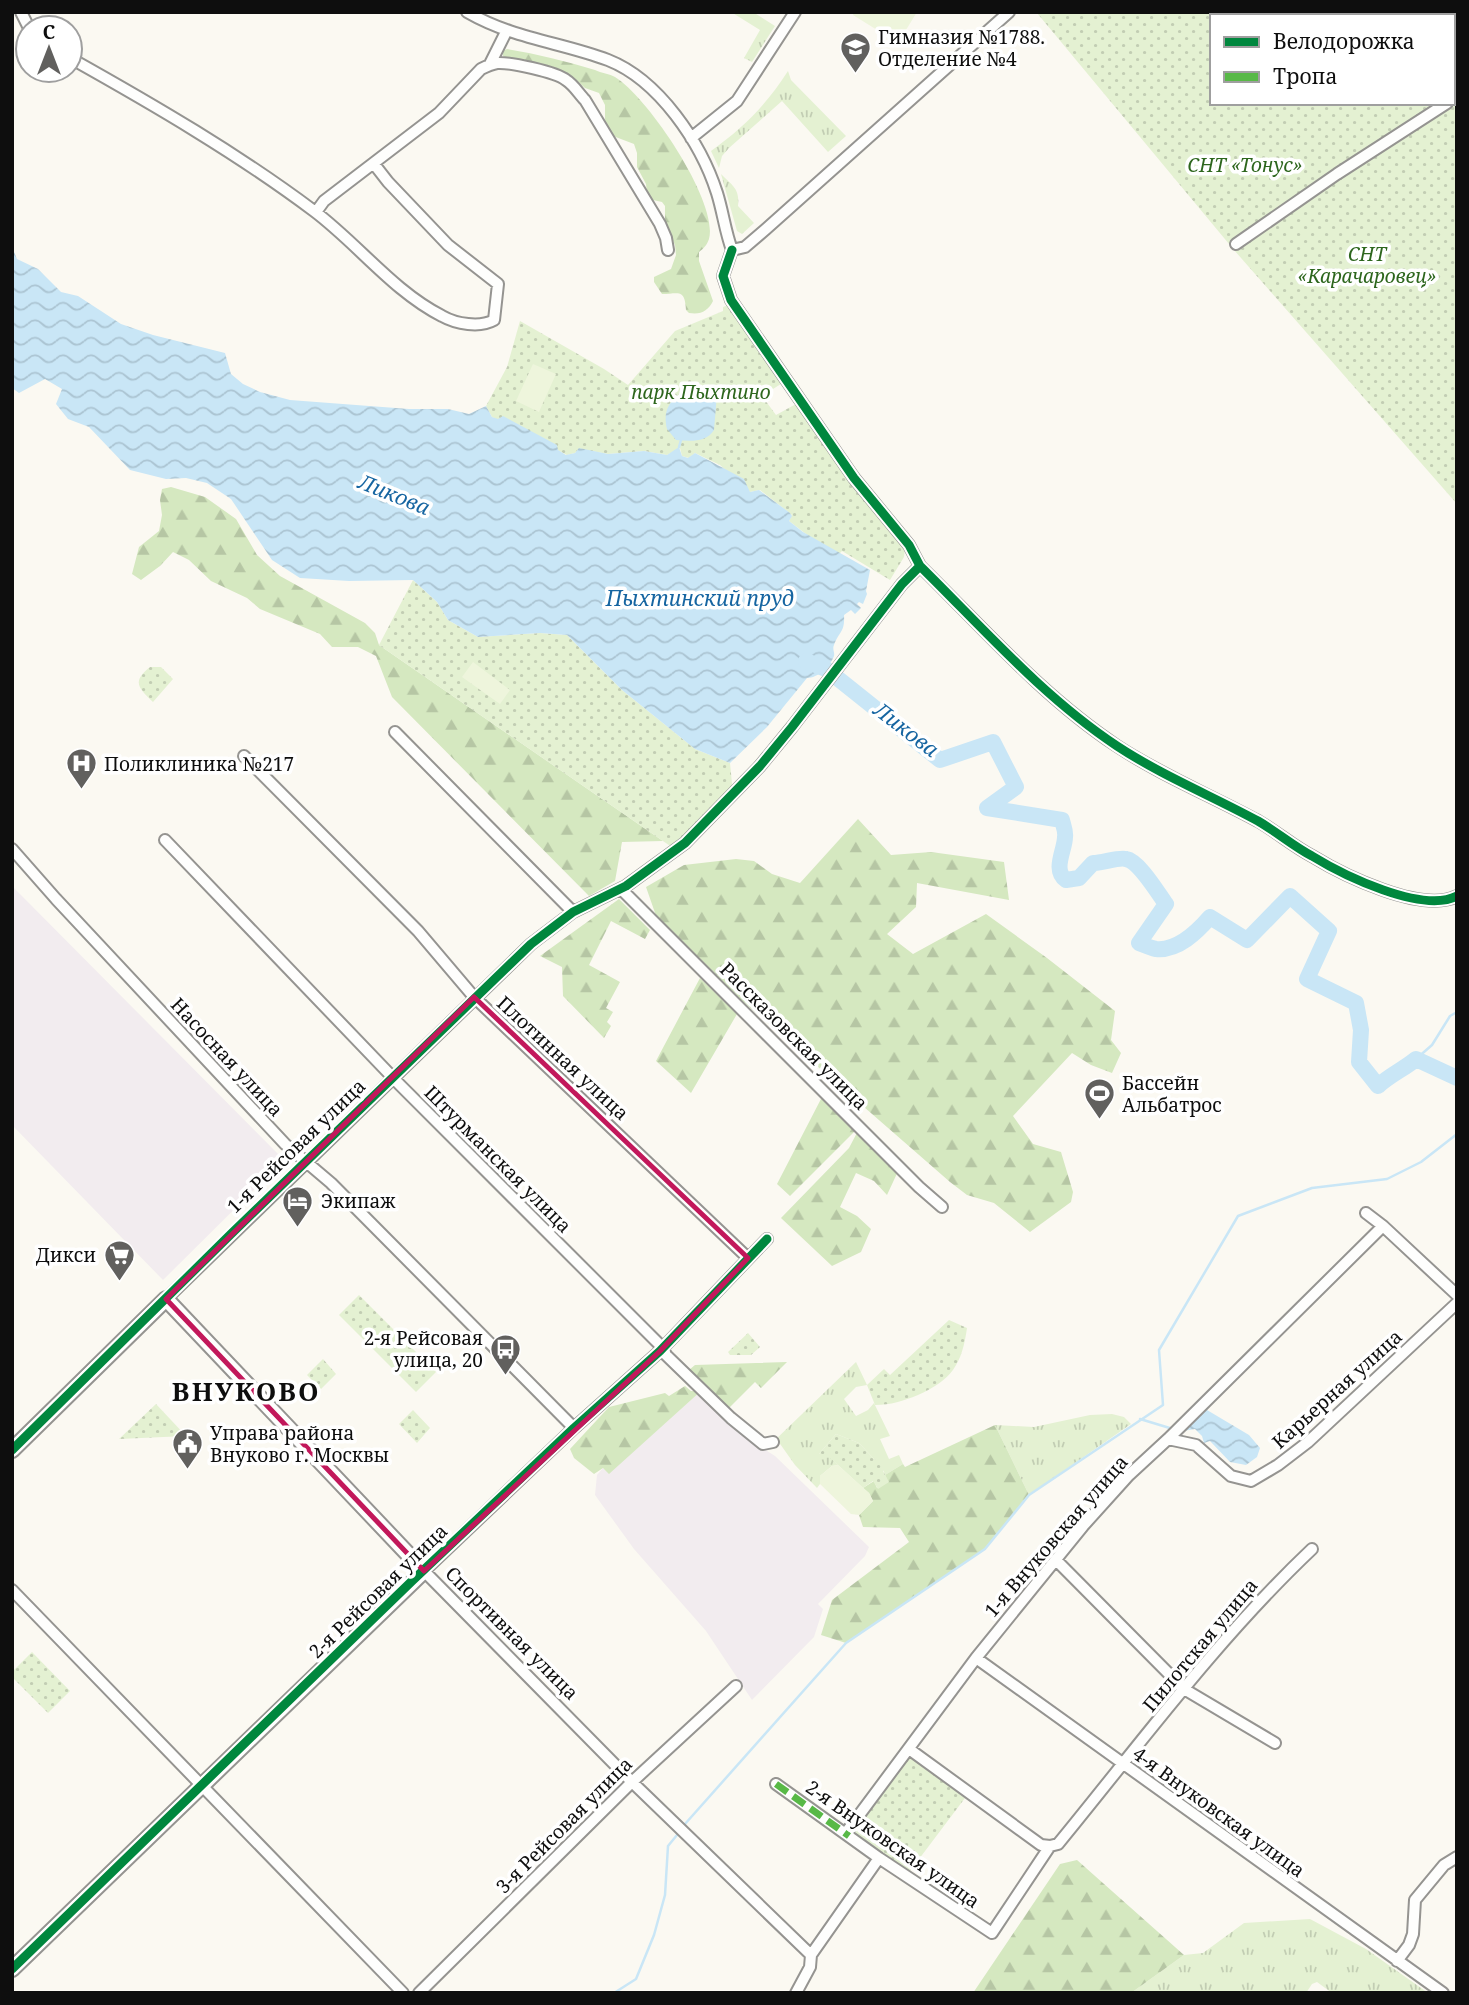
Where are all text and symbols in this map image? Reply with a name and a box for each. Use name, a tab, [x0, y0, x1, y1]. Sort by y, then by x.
north arrow	[14, 14, 84, 84]
legend	[1210, 14, 1455, 105]
text: С	[43, 19, 55, 45]
place label: Гимназия №1788. Отделение №4	[878, 24, 1045, 72]
text: Велодорожка	[1273, 27, 1415, 55]
school or university icon: Гимназия №1788. Отделение №4	[838, 31, 872, 75]
text: Тропа	[1273, 62, 1337, 90]
park label: СНТ «Тонус»	[1187, 152, 1303, 178]
park label: СНТ «Карачаровец»	[1297, 241, 1437, 289]
park label: парк Пыхтино	[631, 379, 771, 405]
water label: Ликова	[354, 467, 434, 521]
water label: Пыхтинский пруд	[605, 584, 794, 612]
water label: Ликова	[868, 695, 945, 763]
hospital icon: Поликлиника №217	[64, 747, 98, 791]
place label: Поликлиника №217	[104, 751, 294, 777]
street label: Рассказовская улица	[714, 956, 874, 1116]
street label: Плотинная улица	[492, 990, 634, 1126]
street label: Насосная улица	[165, 992, 289, 1122]
place label: Бассейн Альбатрос	[1122, 1070, 1222, 1118]
street label: 1-я Рейсовая улица	[221, 1073, 371, 1219]
sports icon: Бассейн Альбатрос	[1082, 1077, 1116, 1121]
street label: Штурманская улица	[419, 1080, 577, 1238]
hotel icon: Экипаж	[281, 1184, 315, 1228]
place label: Экипаж	[321, 1188, 396, 1214]
supermarket icon: Дикси	[102, 1238, 136, 1282]
place label: Дикси	[36, 1242, 96, 1268]
street label: Карьерная улица	[1266, 1324, 1408, 1454]
place label: 2-я Рейсовая улица, 20	[364, 1325, 483, 1373]
bus stop icon: 2-я Рейсовая улица, 20	[489, 1332, 523, 1376]
district label: ВНУКОВО	[172, 1373, 320, 1409]
place label: Управа района Внуково г. Москвы	[210, 1420, 389, 1468]
public building icon: Управа района Внуково г. Москвы	[170, 1427, 204, 1471]
street label: 1-я Внуковская улица	[978, 1449, 1134, 1623]
street label: 2-я Рейсовая улица	[303, 1518, 453, 1664]
street label: Спортивная улица	[440, 1561, 584, 1705]
street label: Пилотская улица	[1137, 1573, 1263, 1717]
street label: 4-я Внуковская улица	[1128, 1741, 1310, 1883]
street label: 3-я Рейсовая улица	[490, 1751, 638, 1899]
street label: 2-я Внуковская улица	[801, 1774, 985, 1914]

